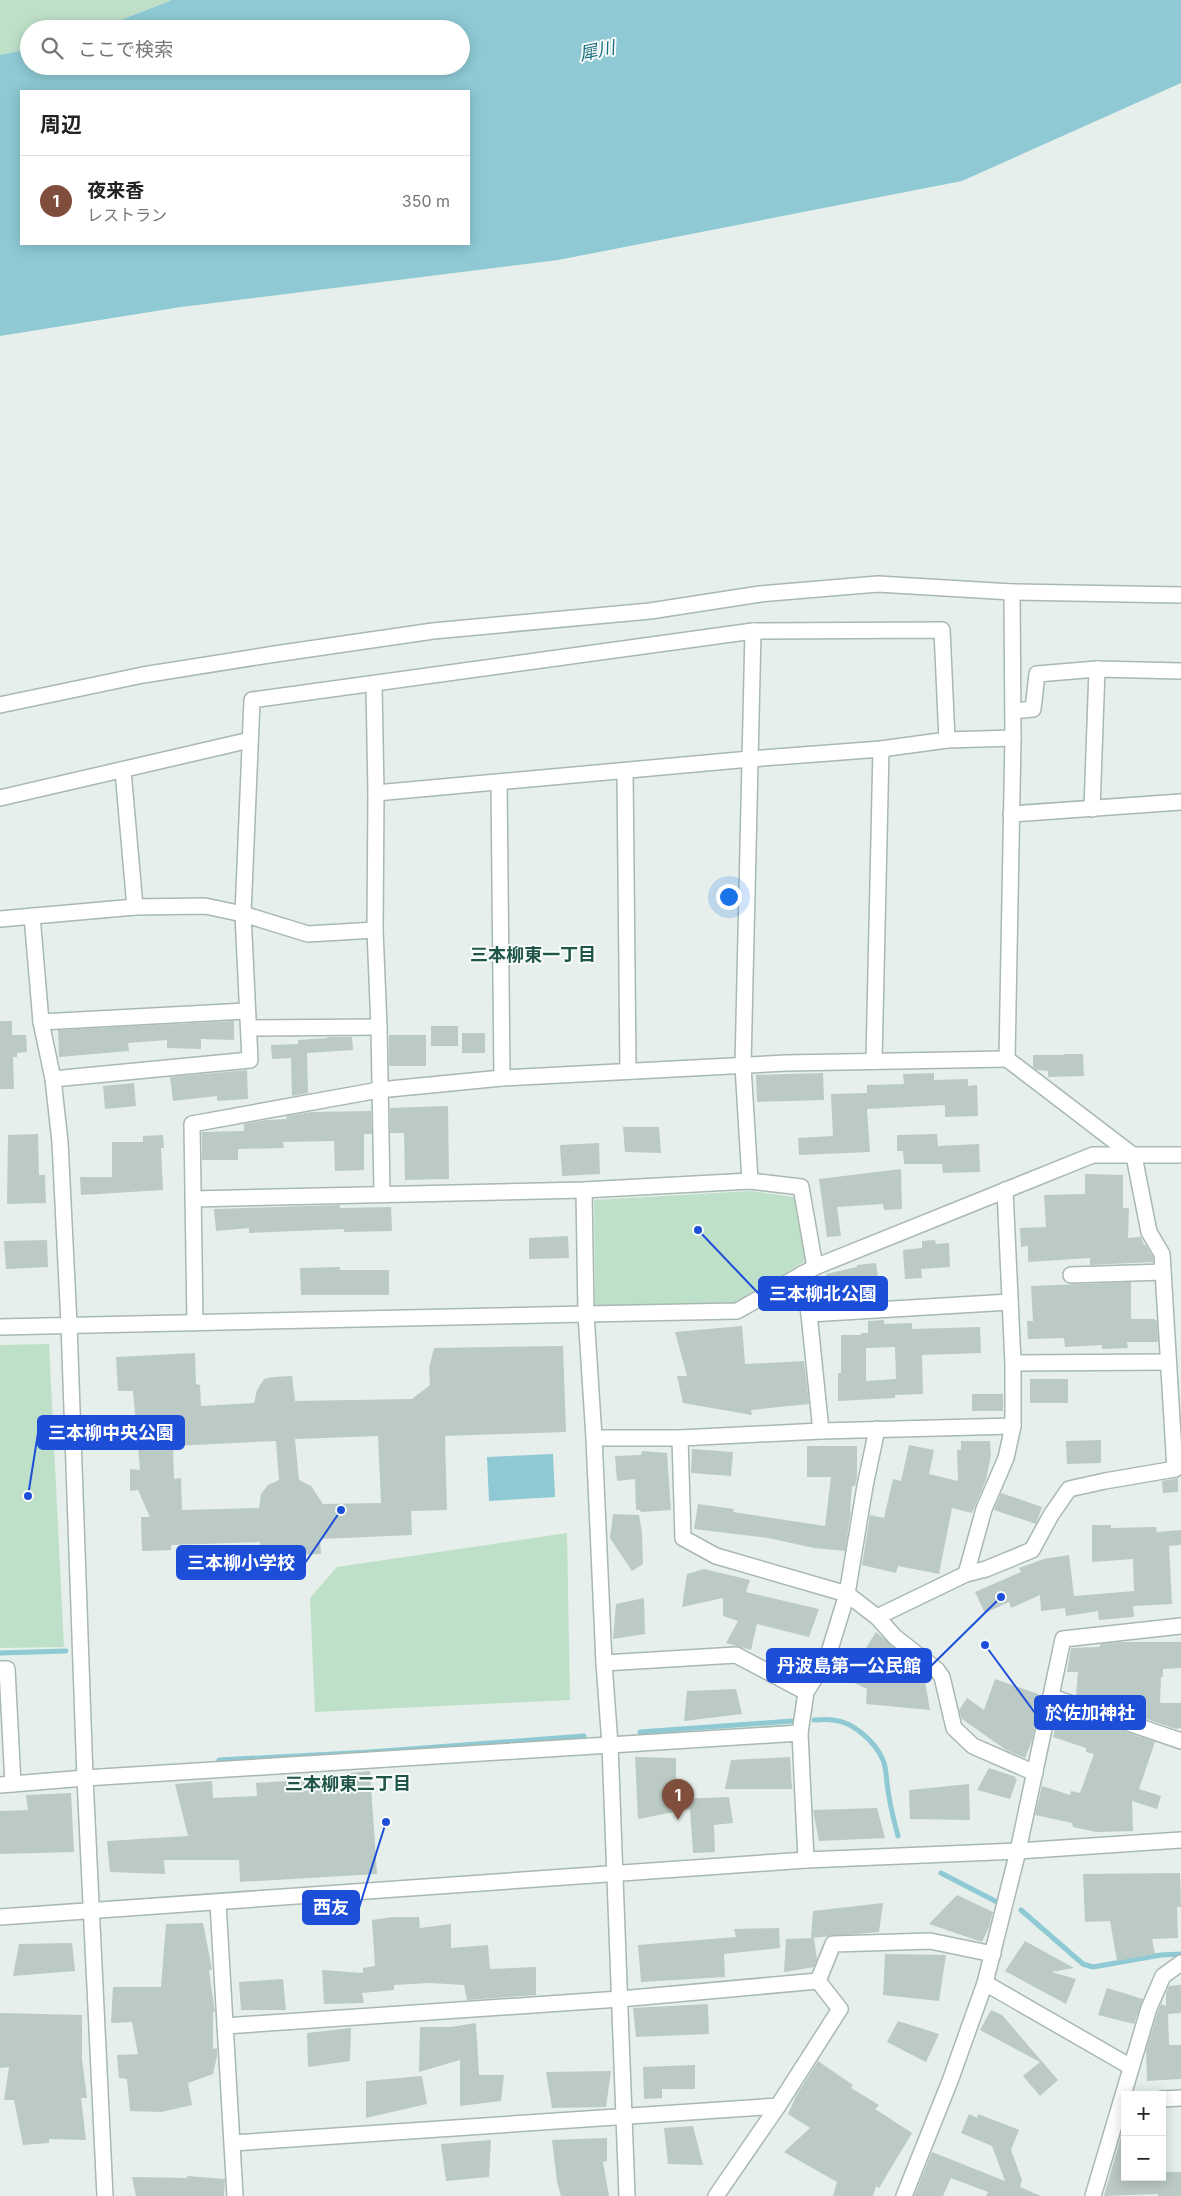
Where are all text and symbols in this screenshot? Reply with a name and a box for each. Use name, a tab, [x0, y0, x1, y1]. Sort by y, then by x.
search box	[20, 20, 470, 75]
icon: search	[38, 34, 66, 62]
water label: 犀川	[577, 36, 619, 65]
text: ここで検索	[78, 38, 173, 61]
text: 周辺	[40, 112, 82, 137]
text: 夜来香	[87, 179, 144, 202]
text: 1	[53, 191, 59, 211]
text: 350 m	[402, 191, 450, 211]
text: レストラン	[87, 205, 167, 225]
your location	[716, 884, 742, 910]
district label: 三本柳東一丁目	[470, 944, 596, 965]
callout: 三本柳北公園	[759, 1277, 887, 1310]
text: 三本柳北公園	[769, 1283, 877, 1304]
callout: 三本柳中央公園	[38, 1416, 184, 1449]
text: 三本柳中央公園	[48, 1422, 174, 1443]
callout: 三本柳小学校	[177, 1546, 305, 1579]
text: 三本柳小学校	[187, 1552, 295, 1573]
callout: 丹波島第一公民館	[767, 1649, 931, 1682]
text: 丹波島第一公民館	[777, 1655, 921, 1676]
callout: 於佐加神社	[1035, 1696, 1145, 1729]
text: 於佐加神社	[1045, 1702, 1135, 1723]
district label: 三本柳東二丁目	[285, 1773, 411, 1794]
pin: 1	[662, 1779, 694, 1820]
callout: 西友	[303, 1891, 359, 1924]
text: 西友	[313, 1897, 349, 1918]
map controls	[1121, 2091, 1166, 2181]
button: +	[1121, 2091, 1166, 2136]
button: −	[1121, 2136, 1166, 2181]

